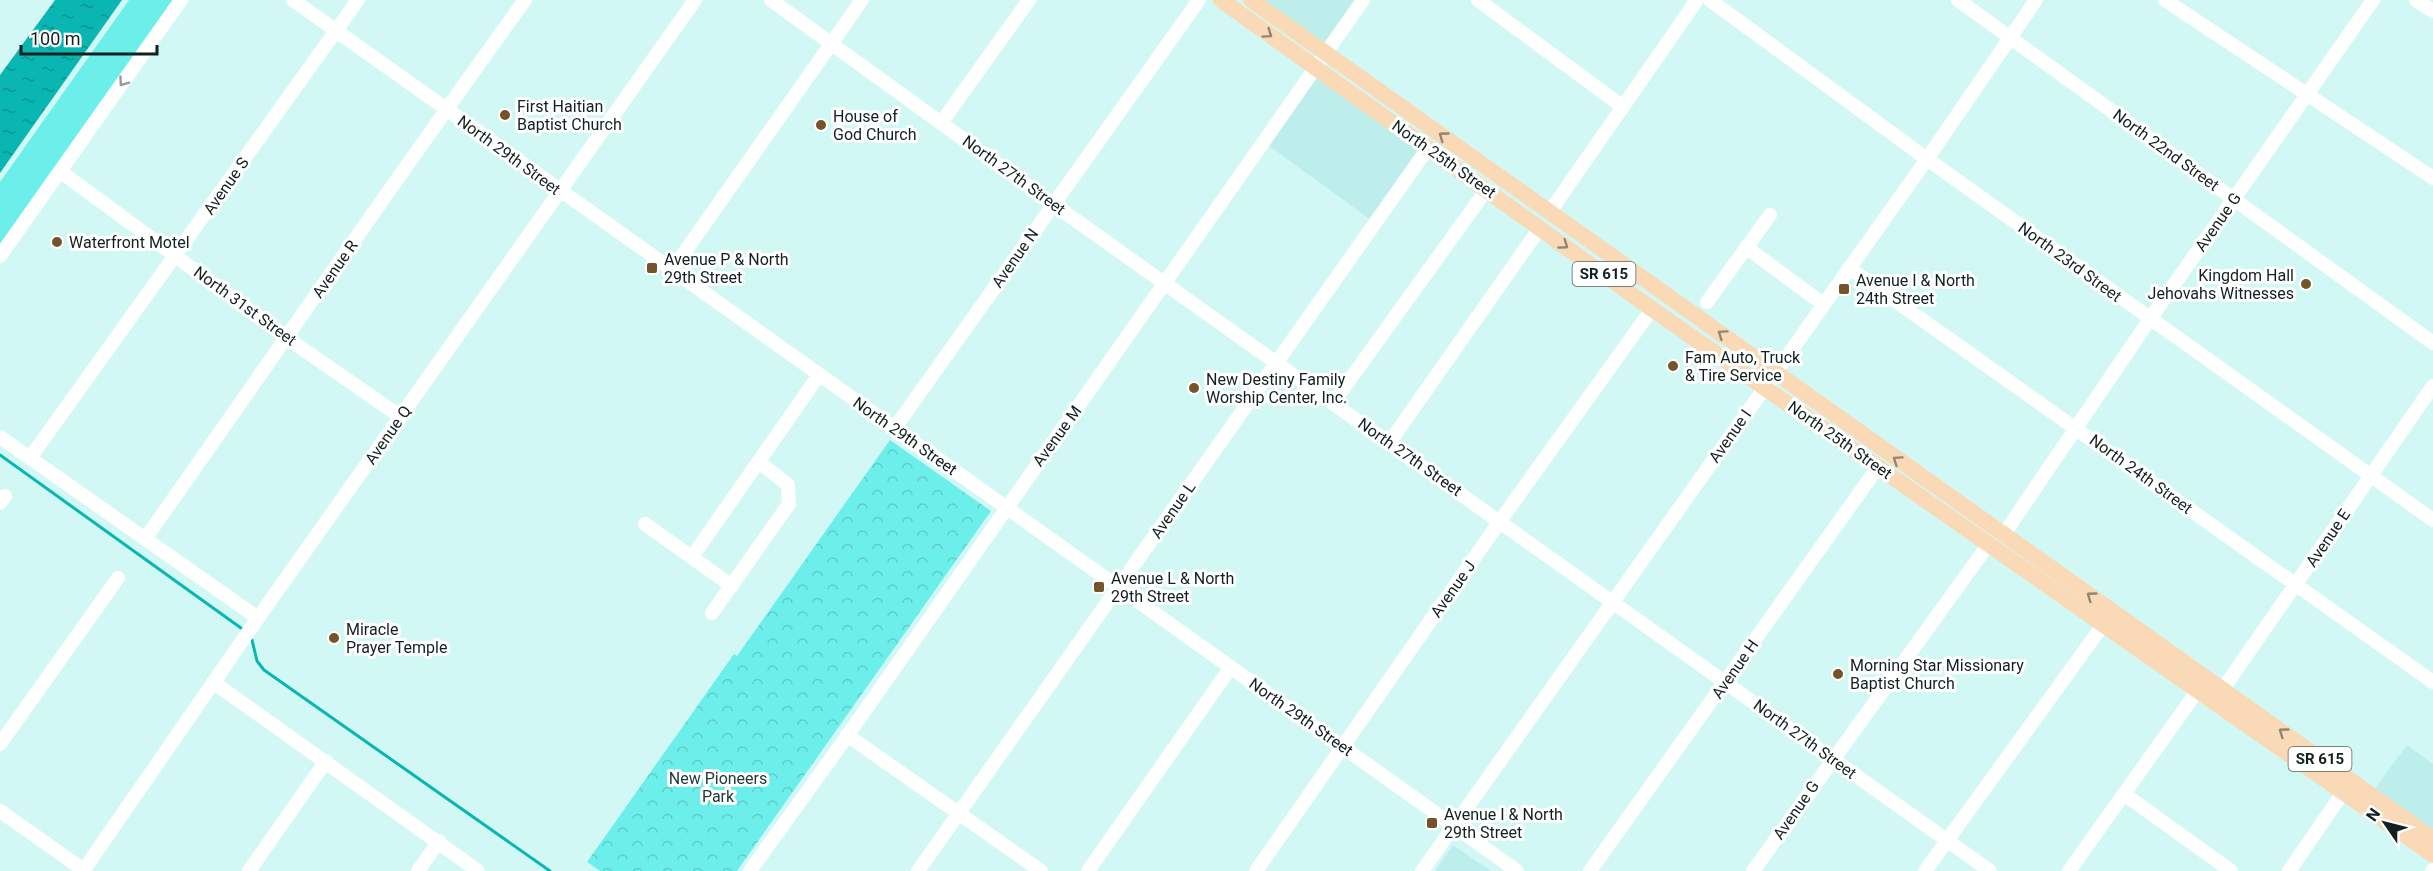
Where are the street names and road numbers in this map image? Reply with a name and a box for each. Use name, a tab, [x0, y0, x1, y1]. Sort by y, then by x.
street label: North 22nd Street	[2109, 105, 2223, 195]
street label: North 29th Street	[454, 111, 564, 199]
street label: North 25th Street	[1388, 116, 1500, 202]
street label: North 27th Street	[959, 131, 1069, 219]
street label: Avenue S	[199, 154, 253, 218]
street label: Avenue G	[2191, 189, 2245, 255]
street label: North 23rd Street	[2015, 218, 2125, 306]
street label: Avenue N	[988, 225, 1042, 291]
street label: Avenue R	[308, 236, 362, 302]
street label: North 31st Street	[190, 262, 300, 350]
road number: SR 615	[1572, 262, 1636, 286]
street label: North 29th Street	[849, 393, 961, 479]
street label: North 25th Street	[1784, 397, 1896, 483]
street label: Avenue Q	[361, 402, 415, 468]
street label: Avenue M	[1029, 402, 1085, 470]
street label: Avenue I	[1705, 406, 1755, 466]
street label: North 27th Street	[1354, 414, 1466, 500]
street label: North 24th Street	[2086, 430, 2196, 518]
street label: Avenue L	[1147, 478, 1200, 542]
street label: Avenue E	[2302, 506, 2354, 570]
street label: Avenue J	[1427, 557, 1479, 621]
street label: Avenue H	[1708, 636, 1762, 702]
street label: North 29th Street	[1245, 674, 1357, 760]
street label: North 27th Street	[1750, 695, 1860, 783]
road number: SR 615	[2288, 747, 2352, 771]
street label: Avenue G	[1769, 777, 1823, 843]

